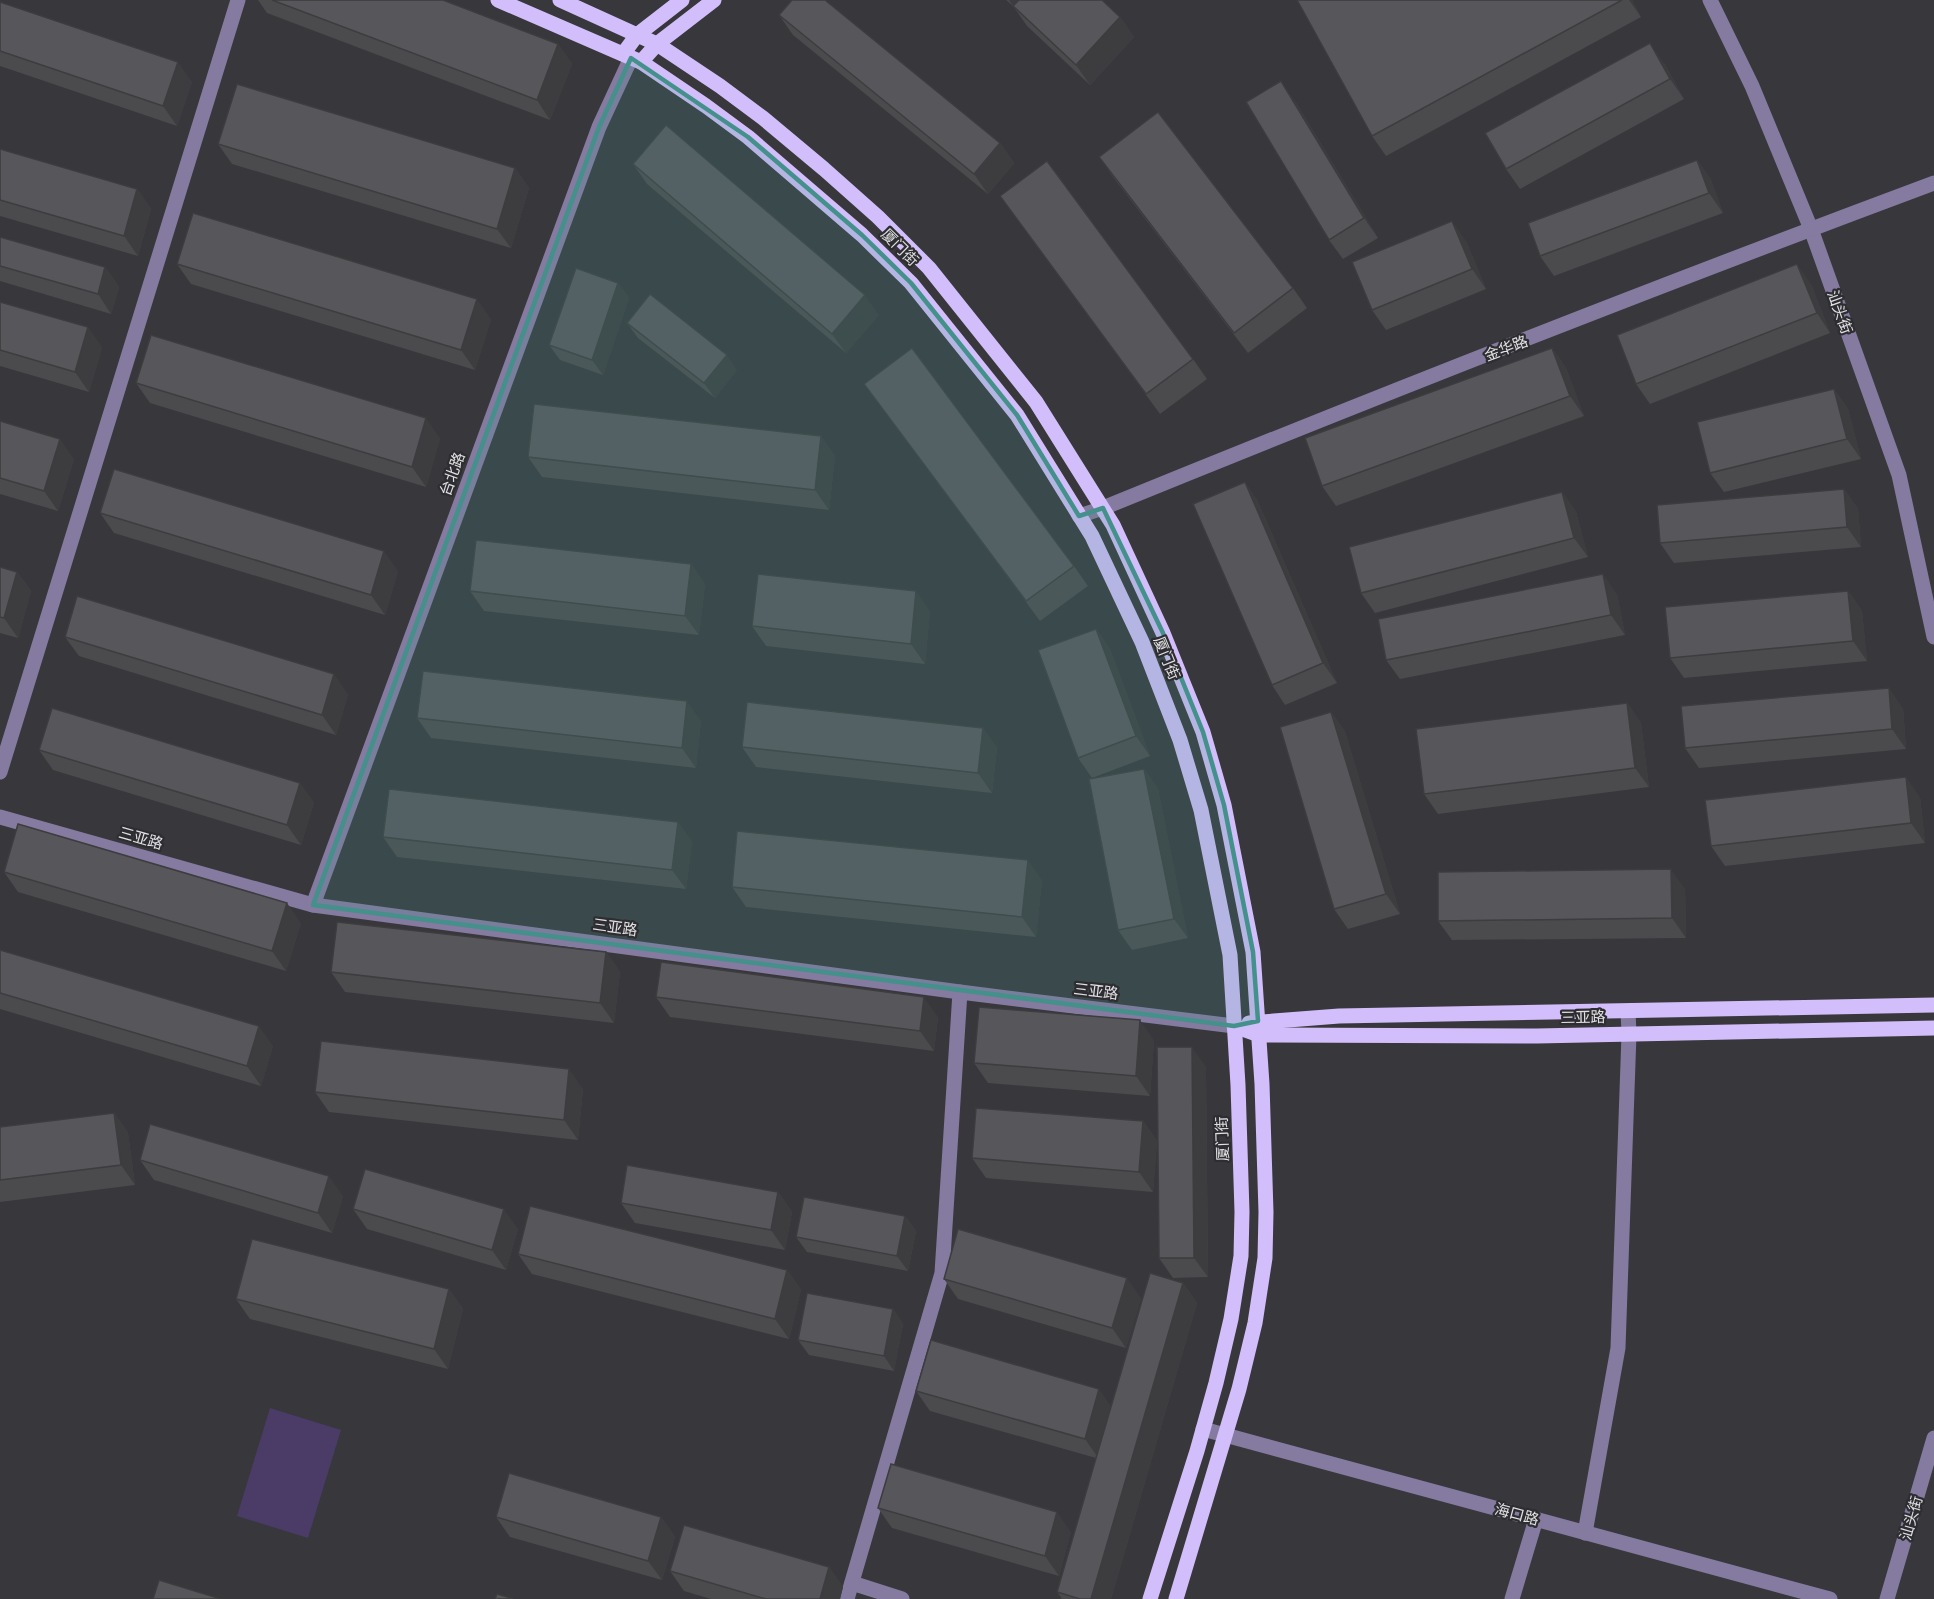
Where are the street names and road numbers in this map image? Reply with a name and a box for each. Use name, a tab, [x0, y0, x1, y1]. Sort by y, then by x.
street label: 厦门街	[877, 224, 923, 270]
street label: 汕头街	[1823, 288, 1857, 336]
street label: 金华路	[1482, 331, 1530, 365]
street label: 台北路	[435, 450, 469, 498]
street label: 厦门街	[1150, 634, 1184, 682]
street label: 三亚路	[117, 823, 165, 853]
street label: 三亚路	[591, 914, 639, 940]
street label: 三亚路	[1073, 979, 1119, 1003]
street label: 三亚路	[1560, 1007, 1606, 1027]
street label: 厦门街	[1212, 1116, 1232, 1162]
street label: 汕头街	[1896, 1494, 1926, 1542]
street label: 海口路	[1493, 1499, 1541, 1529]

